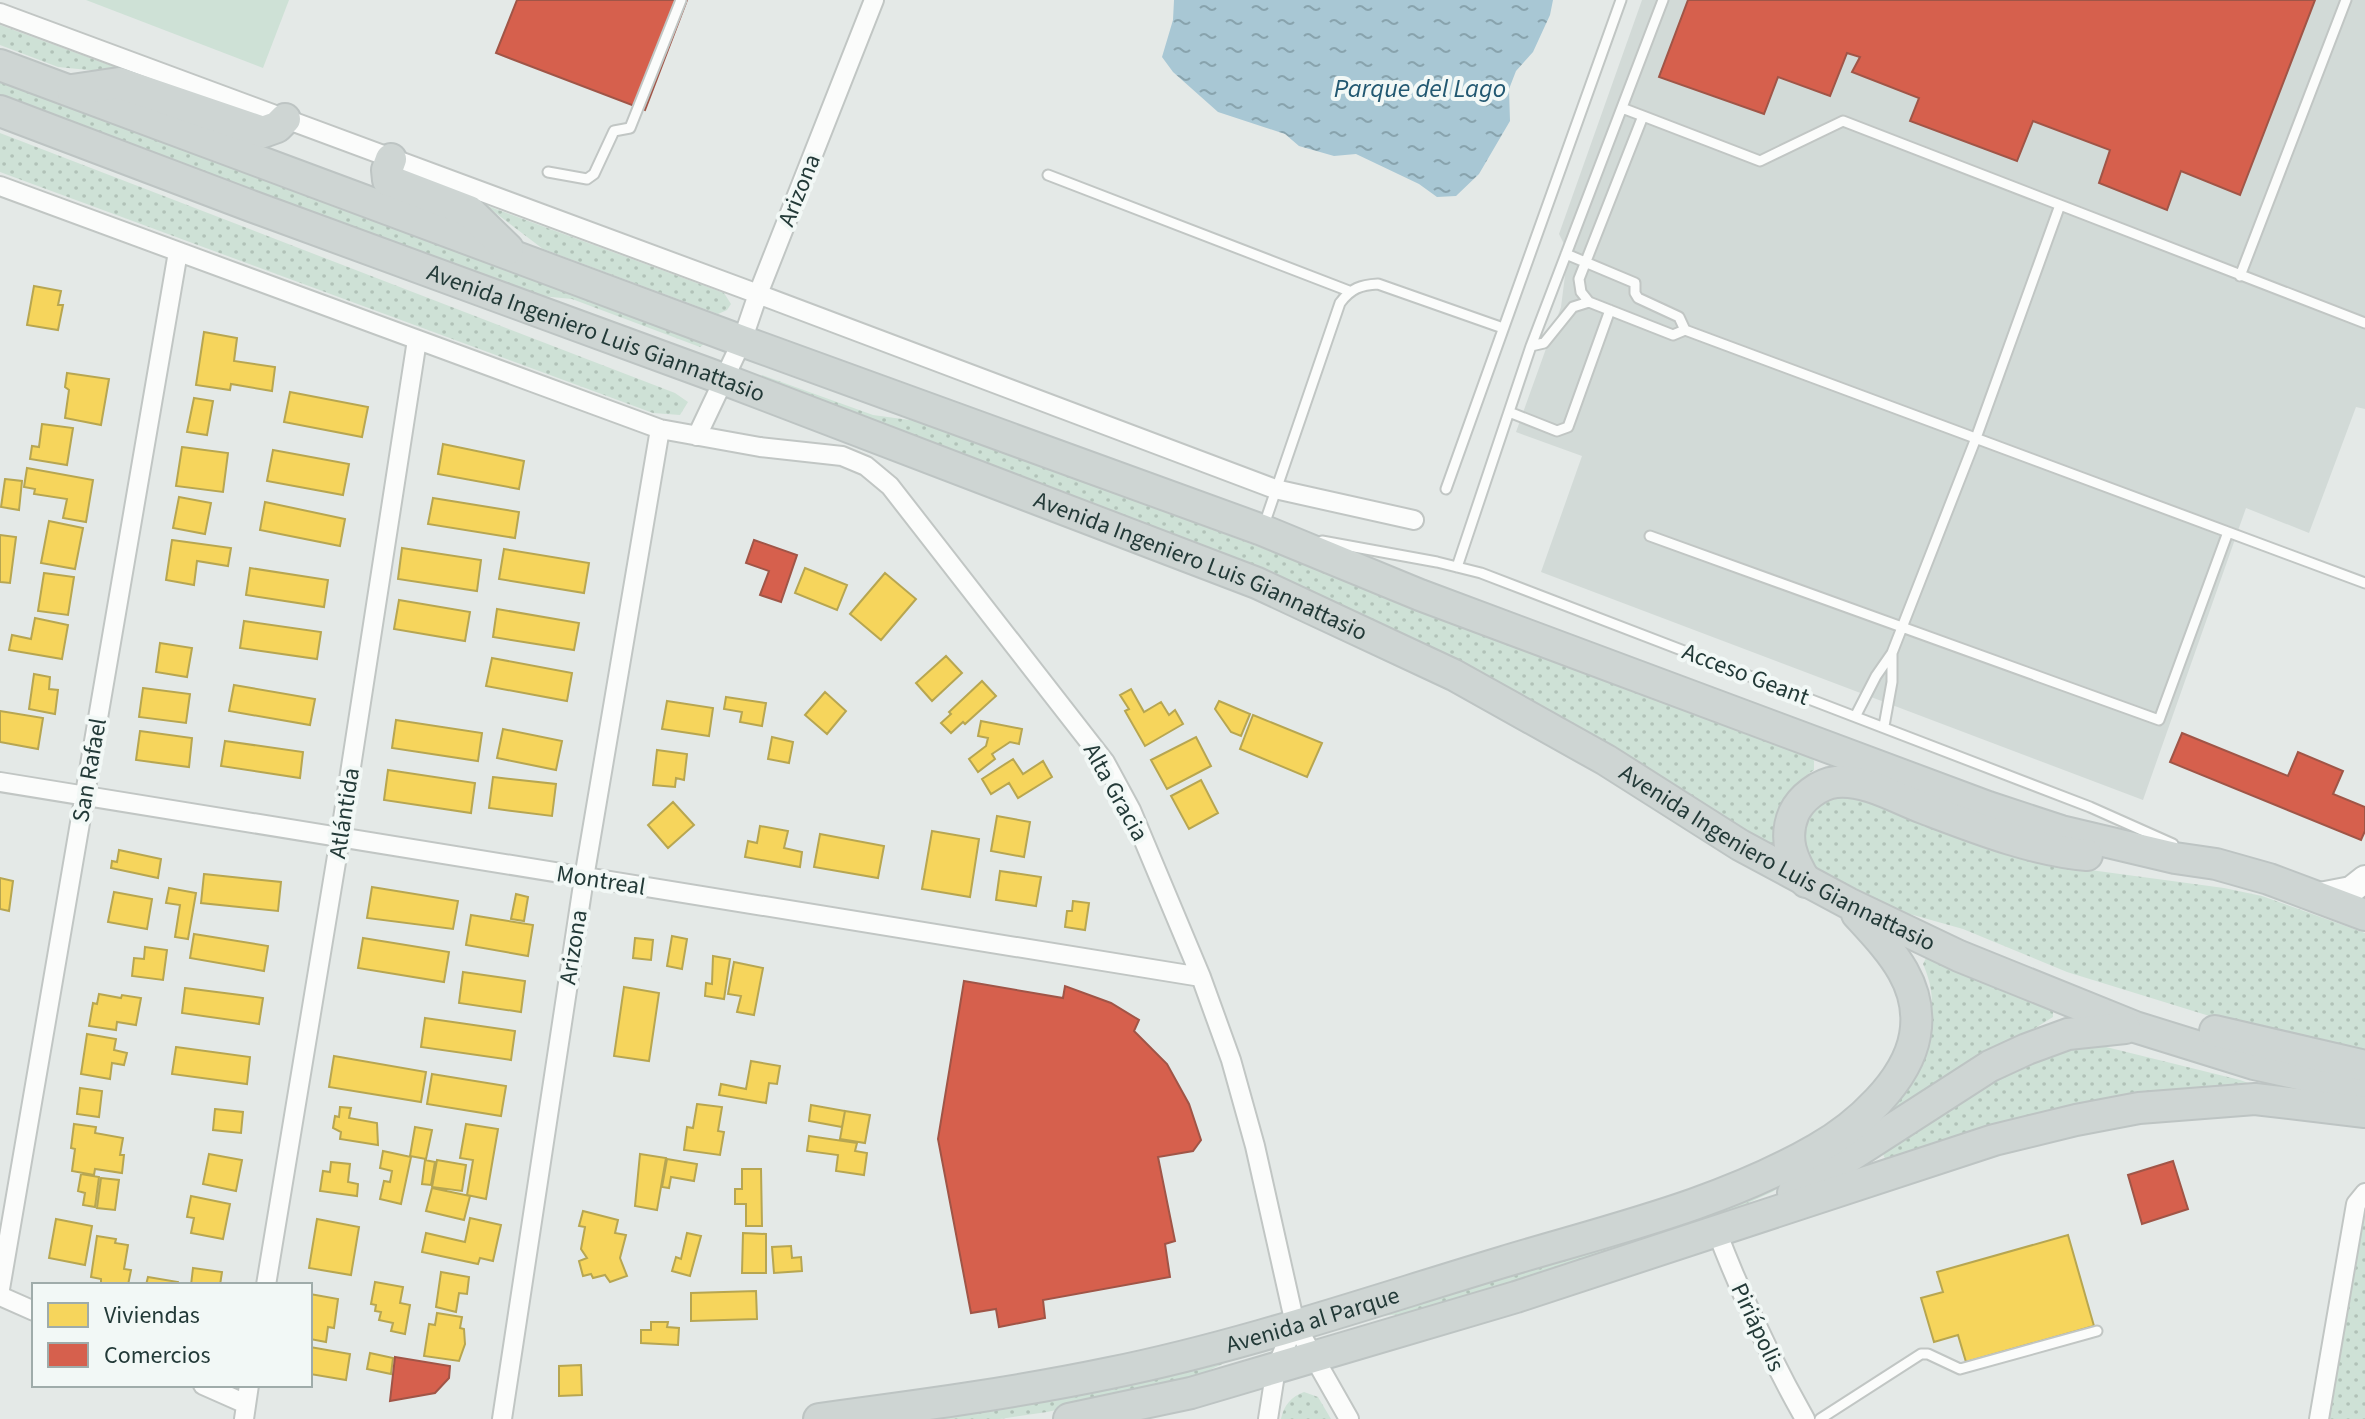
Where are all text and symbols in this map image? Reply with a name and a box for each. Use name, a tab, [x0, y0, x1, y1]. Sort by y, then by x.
water label: Parque del Lago	[1334, 70, 1506, 107]
street label: Arizona	[769, 149, 830, 232]
street label: Avenida Ingeniero Luis Giannattasio	[422, 255, 770, 411]
street label: Avenida Ingeniero Luis Giannattasio	[1029, 482, 1373, 650]
street label: Acceso Geant	[1677, 634, 1814, 715]
street label: San Rafael	[63, 715, 116, 825]
street label: Alta Gracia	[1074, 737, 1157, 848]
street label: Avenida Ingeniero Luis Giannattasio	[1612, 756, 1941, 960]
street label: Atlántida	[320, 765, 369, 861]
street label: Montreal	[554, 856, 648, 905]
street label: Arizona	[550, 907, 597, 987]
street label: Piriápolis	[1722, 1277, 1793, 1377]
street label: Avenida al Parque	[1222, 1278, 1404, 1363]
legend	[32, 1283, 312, 1387]
text: Viviendas	[104, 1298, 200, 1333]
text: Comercios	[104, 1338, 210, 1373]

